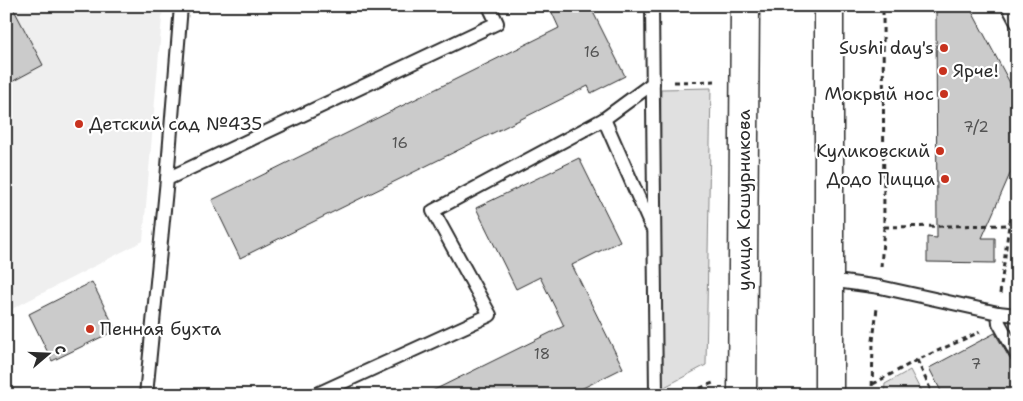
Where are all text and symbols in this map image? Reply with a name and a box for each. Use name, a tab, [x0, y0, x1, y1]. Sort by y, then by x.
place label: Sushi day's	[839, 36, 934, 60]
house number: 16	[584, 42, 600, 62]
marker: Sushi day's	[938, 42, 950, 54]
place label: Ярче!	[953, 59, 999, 83]
marker: Ярче!	[937, 65, 949, 77]
place label: Мокрый нос	[824, 82, 934, 106]
marker: Мокрый нос	[938, 88, 950, 100]
street label: улица Кошурникова	[732, 109, 756, 291]
place label: Детский сад №435	[89, 112, 262, 136]
house number: 7/2	[963, 117, 989, 137]
marker: Детский сад №435	[73, 118, 85, 130]
house number: 16	[392, 133, 408, 153]
place label: Куликовский	[816, 139, 930, 163]
marker: Куликовский	[934, 145, 946, 157]
place label: Додо Пицца	[827, 167, 935, 191]
marker: Додо Пицца	[939, 173, 951, 185]
place label: Пенная бухта	[100, 317, 221, 341]
marker: Пенная бухта	[84, 323, 96, 335]
north arrow	[22, 328, 72, 378]
text: С	[50, 343, 70, 357]
house number: 18	[534, 344, 550, 364]
house number: 7	[971, 354, 981, 374]

